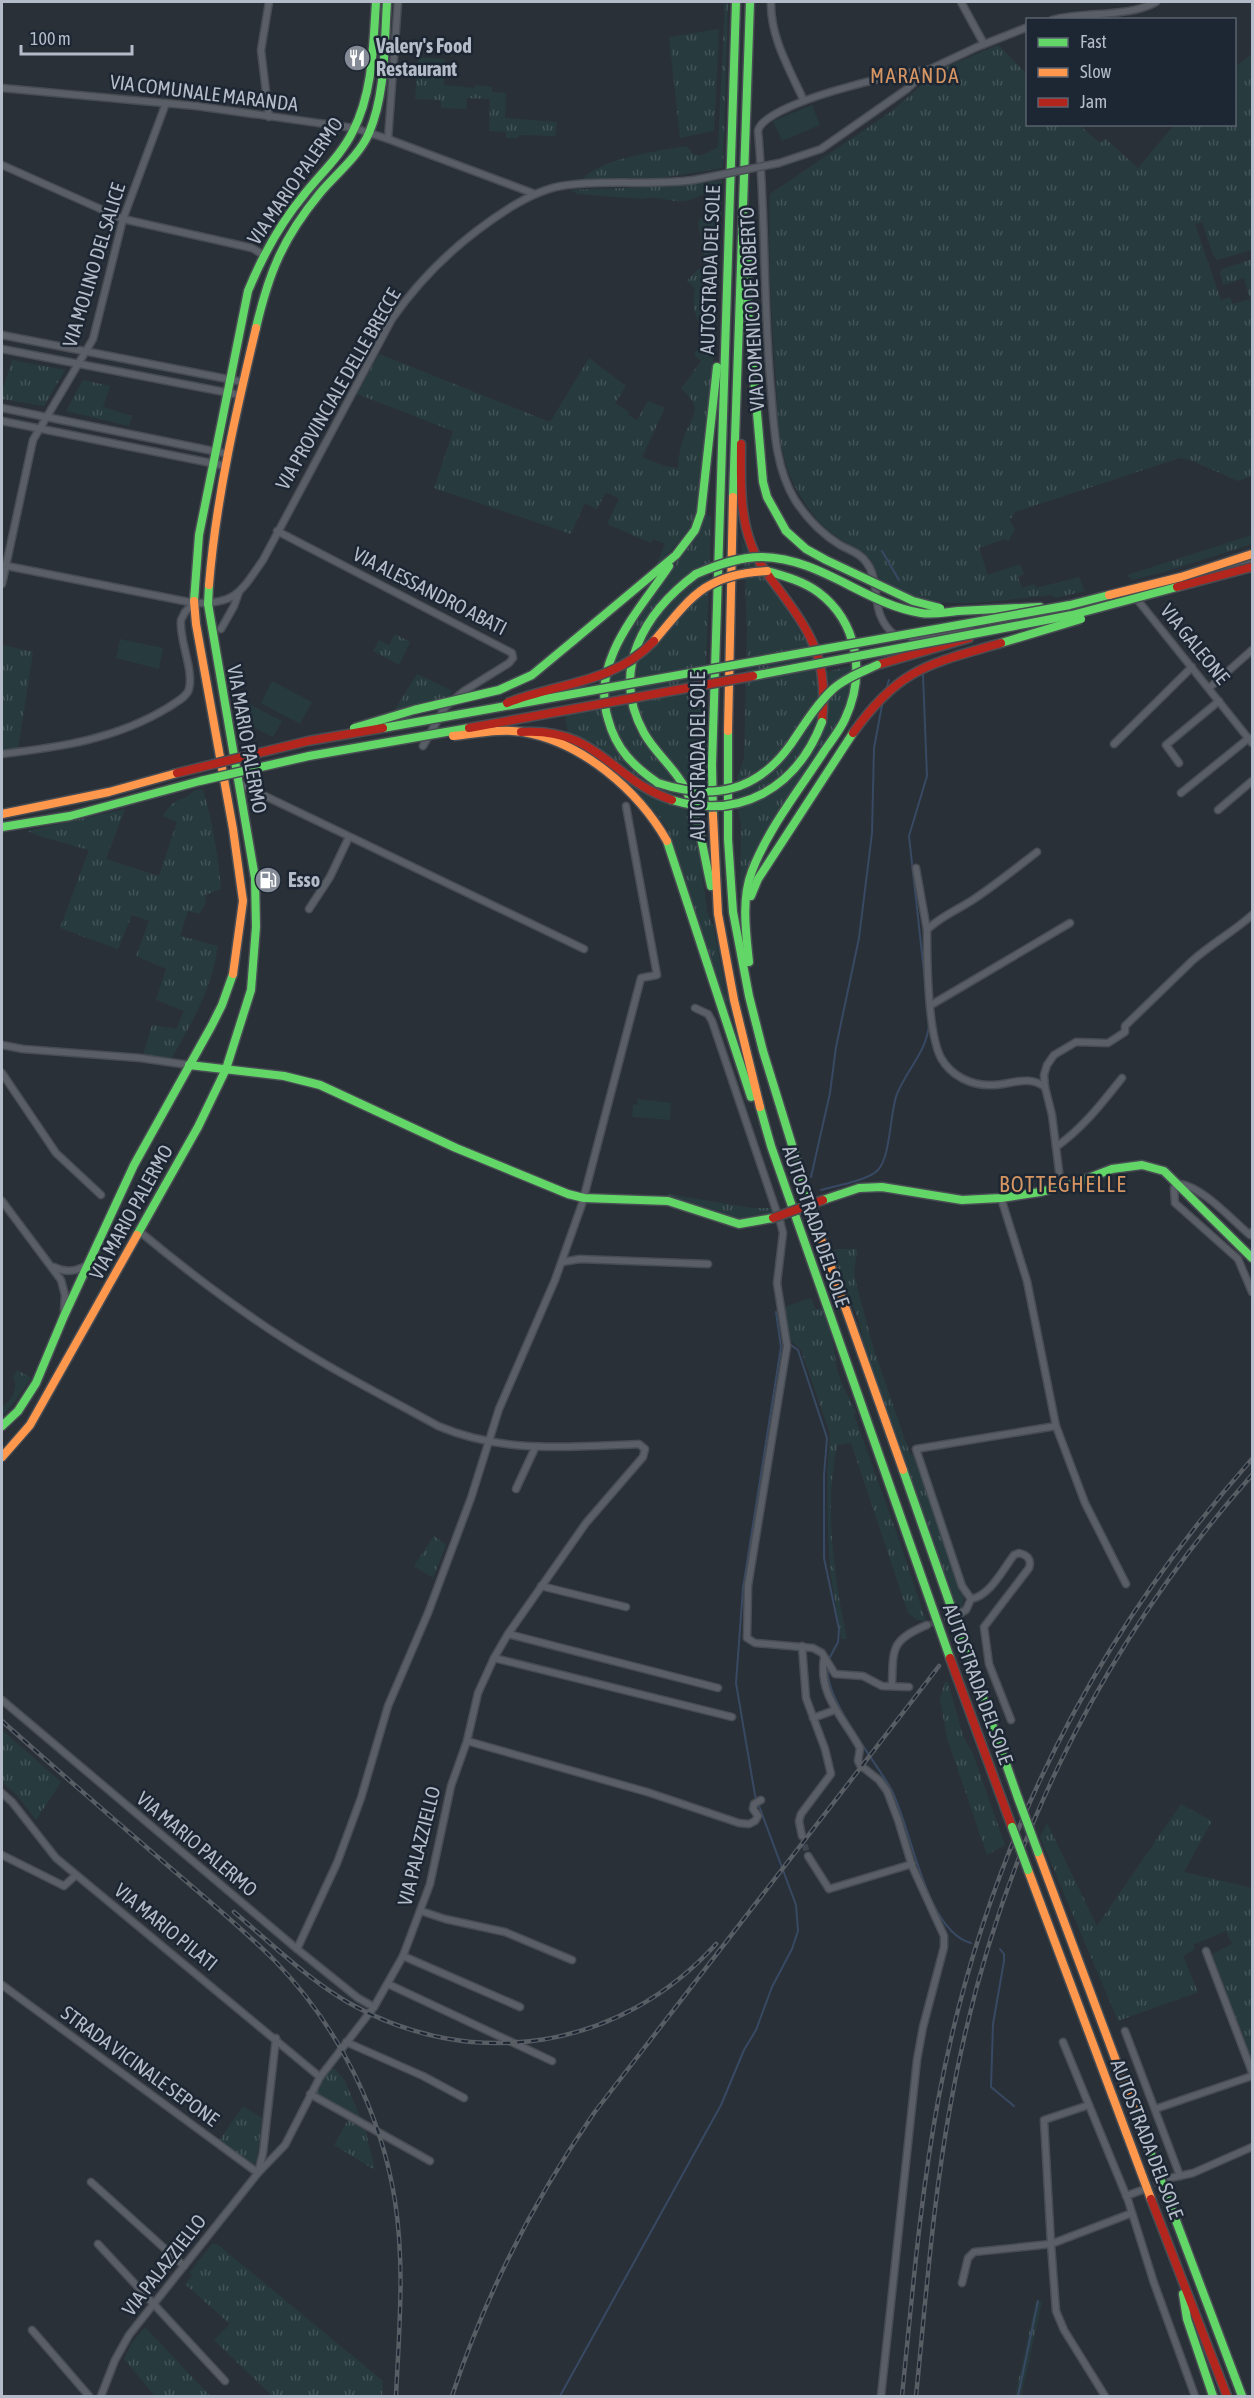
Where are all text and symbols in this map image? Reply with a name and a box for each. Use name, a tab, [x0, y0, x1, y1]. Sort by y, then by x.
scale bar	[21, 18, 132, 56]
legend	[1026, 18, 1236, 126]
text: 100 m	[30, 28, 71, 49]
text: Fast	[1080, 31, 1107, 52]
place label: Valery's Food Restaurant	[375, 34, 472, 80]
restaurant icon: Valery's Food Restaurant	[342, 43, 372, 73]
text: Slow	[1080, 61, 1111, 82]
district label: MARANDA	[870, 63, 960, 87]
street label: VIA COMUNALE MARANDA	[109, 70, 300, 115]
text: Jam	[1080, 91, 1107, 112]
street label: VIA MARIO PALERMO	[242, 113, 347, 249]
street label: VIA MOLINO DEL SALICE	[58, 180, 130, 350]
street label: AUTOSTRADA DEL SOLE	[695, 185, 724, 355]
street label: VIA DOMENICO DE ROBERTO	[735, 206, 768, 412]
street label: VIA PROVINCIALE DELLE BRECCE	[270, 284, 405, 494]
street label: VIA ALESSANDRO ABATI	[350, 542, 511, 639]
street label: VIA GALEONE	[1156, 599, 1235, 689]
street label: VIA MARIO PALERMO	[223, 663, 272, 815]
street label: AUTOSTRADA DEL SOLE	[686, 671, 709, 840]
fuel station icon: Esso	[253, 865, 283, 895]
place label: Esso	[288, 868, 320, 891]
street label: VIA MARIO PALERMO	[84, 1140, 177, 1283]
street label: AUTOSTRADA DEL SOLE	[778, 1142, 855, 1310]
district label: BOTTEGHELLE	[999, 1171, 1127, 1197]
street label: AUTOSTRADA DEL SOLE	[939, 1601, 1018, 1768]
street label: VIA PALAZZIELLO	[393, 1784, 444, 1908]
street label: VIA MARIO PALERMO	[132, 1786, 262, 1901]
street label: VIA MARIO PILATI	[110, 1878, 222, 1975]
street label: STRADA VICINALE SEPONE	[57, 2001, 224, 2131]
street label: AUTOSTRADA DEL SOLE	[1106, 2056, 1189, 2222]
street label: VIA PALAZZIELLO	[117, 2209, 210, 2320]

